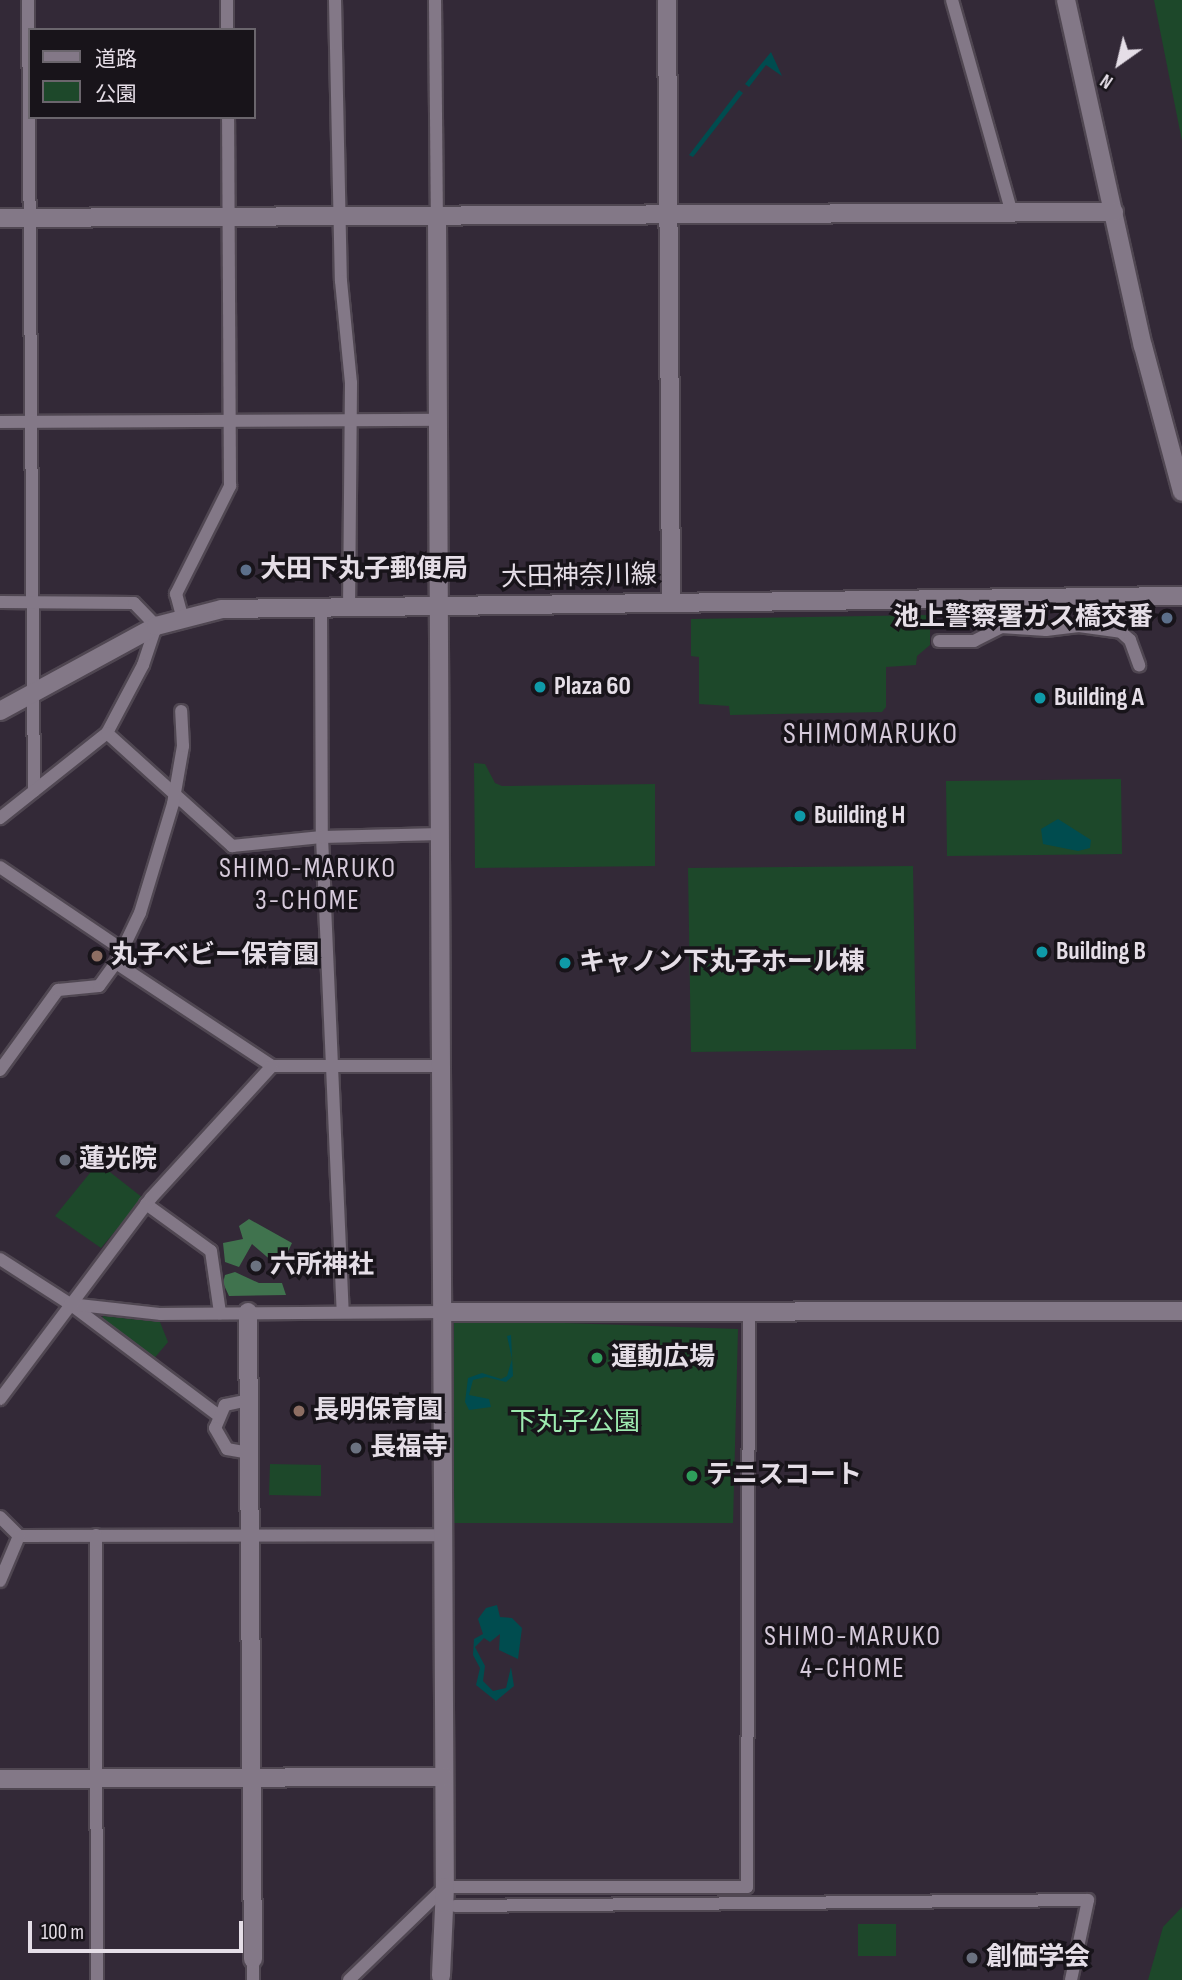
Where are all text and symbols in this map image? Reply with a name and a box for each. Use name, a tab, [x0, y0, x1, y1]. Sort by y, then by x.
legend	[28, 28, 256, 119]
north arrow	[1084, 28, 1154, 98]
text: 道路	[95, 47, 137, 72]
text: N	[1096, 68, 1118, 93]
text: 公園	[95, 82, 137, 107]
place label: 大田下丸子郵便局	[260, 554, 468, 586]
street label: 大田神奈川線	[501, 560, 657, 594]
marker: 大田下丸子郵便局	[238, 562, 254, 578]
place label: 池上警察署ガス橋交番	[893, 602, 1153, 634]
marker: 池上警察署ガス橋交番	[1159, 610, 1175, 626]
place label: Plaza 60	[554, 671, 631, 703]
marker: Plaza 60	[532, 679, 548, 695]
place label: Building A	[1054, 682, 1144, 714]
marker: Building A	[1032, 690, 1048, 706]
district label: SHIMOMARUKO	[784, 716, 958, 752]
place label: Building H	[814, 800, 905, 832]
marker: Building H	[792, 808, 808, 824]
district label: SHIMO-MARUKO 3-CHOME	[221, 852, 395, 918]
place label: Building B	[1056, 936, 1146, 968]
place label: 丸子ベビー保育園	[111, 940, 319, 972]
marker: Building B	[1034, 944, 1050, 960]
place label: キャノン下丸子ホール棟	[579, 947, 865, 979]
marker: 丸子ベビー保育園	[89, 948, 105, 964]
marker: キャノン下丸子ホール棟	[557, 955, 573, 971]
place label: 蓮光院	[79, 1144, 157, 1176]
marker: 蓮光院	[57, 1152, 73, 1168]
place label: 六所神社	[270, 1250, 374, 1282]
marker: 六所神社	[248, 1258, 264, 1274]
place label: 運動広場	[611, 1342, 715, 1374]
marker: 運動広場	[589, 1350, 605, 1366]
place label: 長明保育園	[313, 1395, 443, 1427]
marker: 長明保育園	[291, 1403, 307, 1419]
park label: 下丸子公園	[510, 1407, 640, 1439]
place label: 長福寺	[370, 1432, 448, 1464]
marker: 長福寺	[348, 1440, 364, 1456]
place label: テニスコート	[706, 1460, 862, 1492]
marker: テニスコート	[684, 1468, 700, 1484]
district label: SHIMO-MARUKO 4-CHOME	[766, 1620, 940, 1686]
scale bar	[32, 1906, 247, 1950]
text: 100 m	[41, 1920, 84, 1945]
place label: 創価学会	[986, 1942, 1090, 1974]
marker: 創価学会	[964, 1950, 980, 1966]

